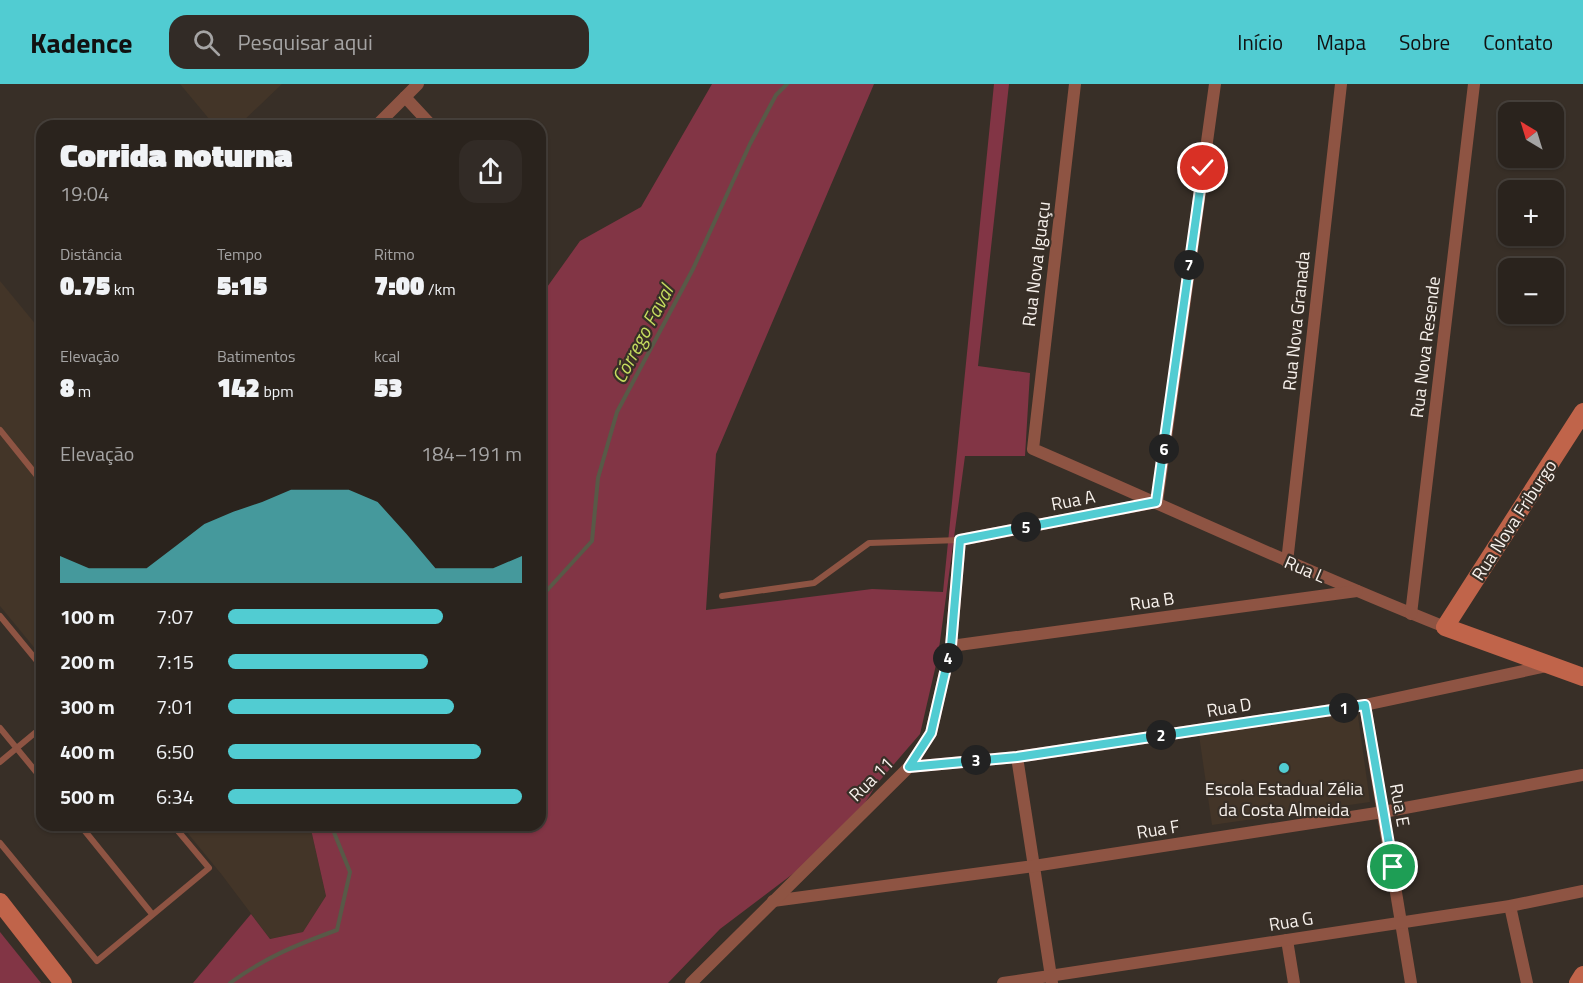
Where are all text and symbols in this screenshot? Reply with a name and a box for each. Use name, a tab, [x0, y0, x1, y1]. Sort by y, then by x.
search box	[169, 15, 589, 69]
text: Kadence	[30, 21, 133, 64]
text: Pesquisar aqui	[238, 25, 373, 59]
icon: search	[190, 26, 223, 59]
text: Início	[1237, 26, 1283, 58]
text: Mapa	[1316, 26, 1366, 58]
text: Sobre	[1399, 26, 1450, 58]
text: Contato	[1483, 26, 1553, 58]
north arrow	[1498, 102, 1564, 168]
map controls	[1498, 102, 1564, 324]
text: Corrida noturna	[60, 130, 293, 180]
button: share	[459, 140, 522, 203]
pin	[1177, 142, 1228, 193]
icon: check	[1186, 151, 1219, 184]
text: 19:04	[60, 178, 109, 209]
button: +	[1498, 180, 1564, 246]
street label: Rua Nova Iguaçu	[1015, 200, 1057, 328]
text: Distância	[60, 242, 122, 266]
text: Tempo	[217, 242, 262, 266]
text: Ritmo	[374, 242, 415, 266]
pin: 7	[1174, 250, 1204, 280]
street label: Rua Nova Granada	[1275, 250, 1317, 392]
text: 7	[1185, 253, 1193, 277]
button: −	[1498, 258, 1564, 324]
text: 0.75	[60, 266, 110, 305]
text: 5:15	[217, 266, 267, 305]
text: 7:00	[374, 266, 424, 305]
street label: Rua Nova Resende	[1403, 275, 1447, 419]
text: km	[110, 277, 135, 301]
text: /km	[424, 277, 456, 301]
water label: Córrego Faval	[603, 277, 682, 389]
text: Elevação	[60, 344, 120, 368]
text: Batimentos	[217, 344, 296, 368]
text: kcal	[374, 344, 400, 368]
text: 8	[60, 368, 74, 407]
text: 142	[217, 368, 260, 407]
text: 53	[374, 368, 403, 407]
text: m	[74, 379, 91, 403]
text: bpm	[260, 379, 294, 403]
pin: 6	[1149, 434, 1179, 464]
text: 6	[1160, 437, 1168, 461]
text: Elevação	[60, 438, 134, 469]
text: 184–191 m	[421, 438, 522, 469]
street label: Rua Nova Friburgo	[1465, 454, 1563, 586]
street label: Rua A	[1049, 482, 1098, 517]
pin: 5	[1011, 512, 1041, 542]
text: 5	[1022, 515, 1030, 539]
street label: Rua L	[1280, 548, 1330, 590]
street label: Rua B	[1128, 585, 1176, 617]
text: 100 m	[60, 601, 115, 632]
text: 7:07	[156, 601, 194, 632]
pin: 4	[933, 643, 963, 673]
text: 200 m	[60, 646, 115, 677]
text: 7:15	[156, 646, 194, 677]
text: 4	[944, 646, 952, 670]
street label: Rua D	[1205, 690, 1253, 724]
text: 300 m	[60, 691, 115, 722]
text: 7:01	[156, 691, 194, 722]
pin: 1	[1329, 693, 1359, 723]
text: 1	[1340, 696, 1348, 720]
pin: 2	[1146, 720, 1176, 750]
text: 2	[1157, 723, 1165, 747]
text: 400 m	[60, 736, 115, 767]
text: 6:50	[156, 736, 194, 767]
pin: 3	[961, 745, 991, 775]
text: 3	[972, 748, 980, 772]
street label: Rua 11	[842, 750, 900, 808]
marker: Escola Estadual Zélia da Costa Almeida	[1277, 761, 1291, 775]
place label: Escola Estadual Zélia da Costa Almeida	[1205, 775, 1363, 823]
text: 500 m	[60, 781, 115, 812]
text: 6:34	[156, 781, 194, 812]
street label: Rua E	[1383, 781, 1417, 829]
street label: Rua F	[1135, 812, 1181, 846]
pin	[1367, 841, 1418, 892]
icon: arrive	[1376, 850, 1409, 883]
street label: Rua G	[1267, 904, 1315, 938]

